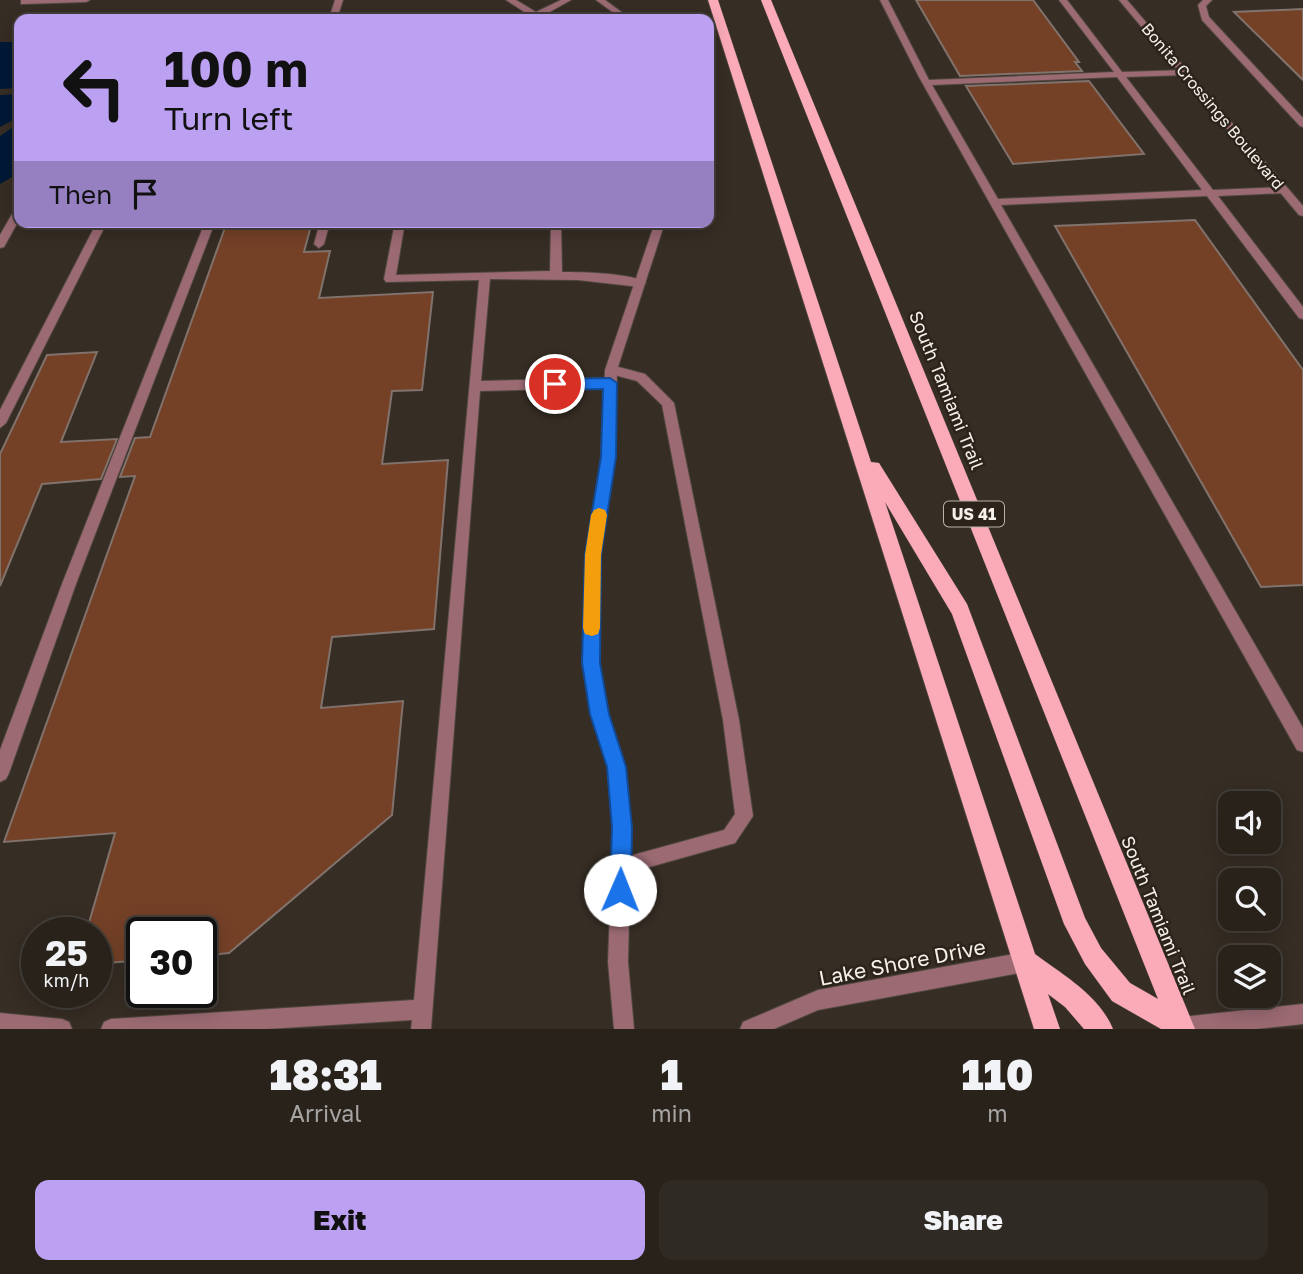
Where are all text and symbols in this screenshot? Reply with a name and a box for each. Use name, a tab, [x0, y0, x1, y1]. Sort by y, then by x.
street label: Bonita Crossings Boulevard	[1137, 19, 1289, 193]
text: 100 m	[164, 39, 308, 98]
icon: left	[49, 42, 140, 133]
text: Turn left	[164, 99, 293, 137]
icon: arrive	[126, 175, 164, 213]
text: Then	[49, 179, 112, 210]
street label: South Tamiami Trail	[905, 308, 989, 473]
pin	[525, 354, 585, 414]
icon: arrive	[536, 365, 574, 403]
road number: US 41	[944, 502, 1004, 526]
map controls	[1218, 791, 1281, 1008]
button: sound	[1218, 791, 1281, 854]
street label: South Tamiami Trail	[1117, 833, 1201, 998]
position arrow	[583, 853, 657, 927]
button: search	[1218, 868, 1281, 931]
speed limit sign: 30	[126, 917, 217, 1008]
text: 25	[45, 932, 88, 974]
street label: Lake Shore Drive	[816, 933, 988, 991]
button: layers	[1218, 945, 1281, 1008]
text: km/h	[44, 969, 89, 991]
text: 18:31	[270, 1049, 382, 1099]
text: 1	[660, 1049, 683, 1099]
text: 110	[961, 1049, 1033, 1099]
text: Arrival	[290, 1099, 362, 1127]
text: min	[651, 1099, 692, 1127]
text: m	[987, 1099, 1008, 1127]
button: Exit	[35, 1180, 645, 1260]
button: Share	[659, 1180, 1268, 1260]

